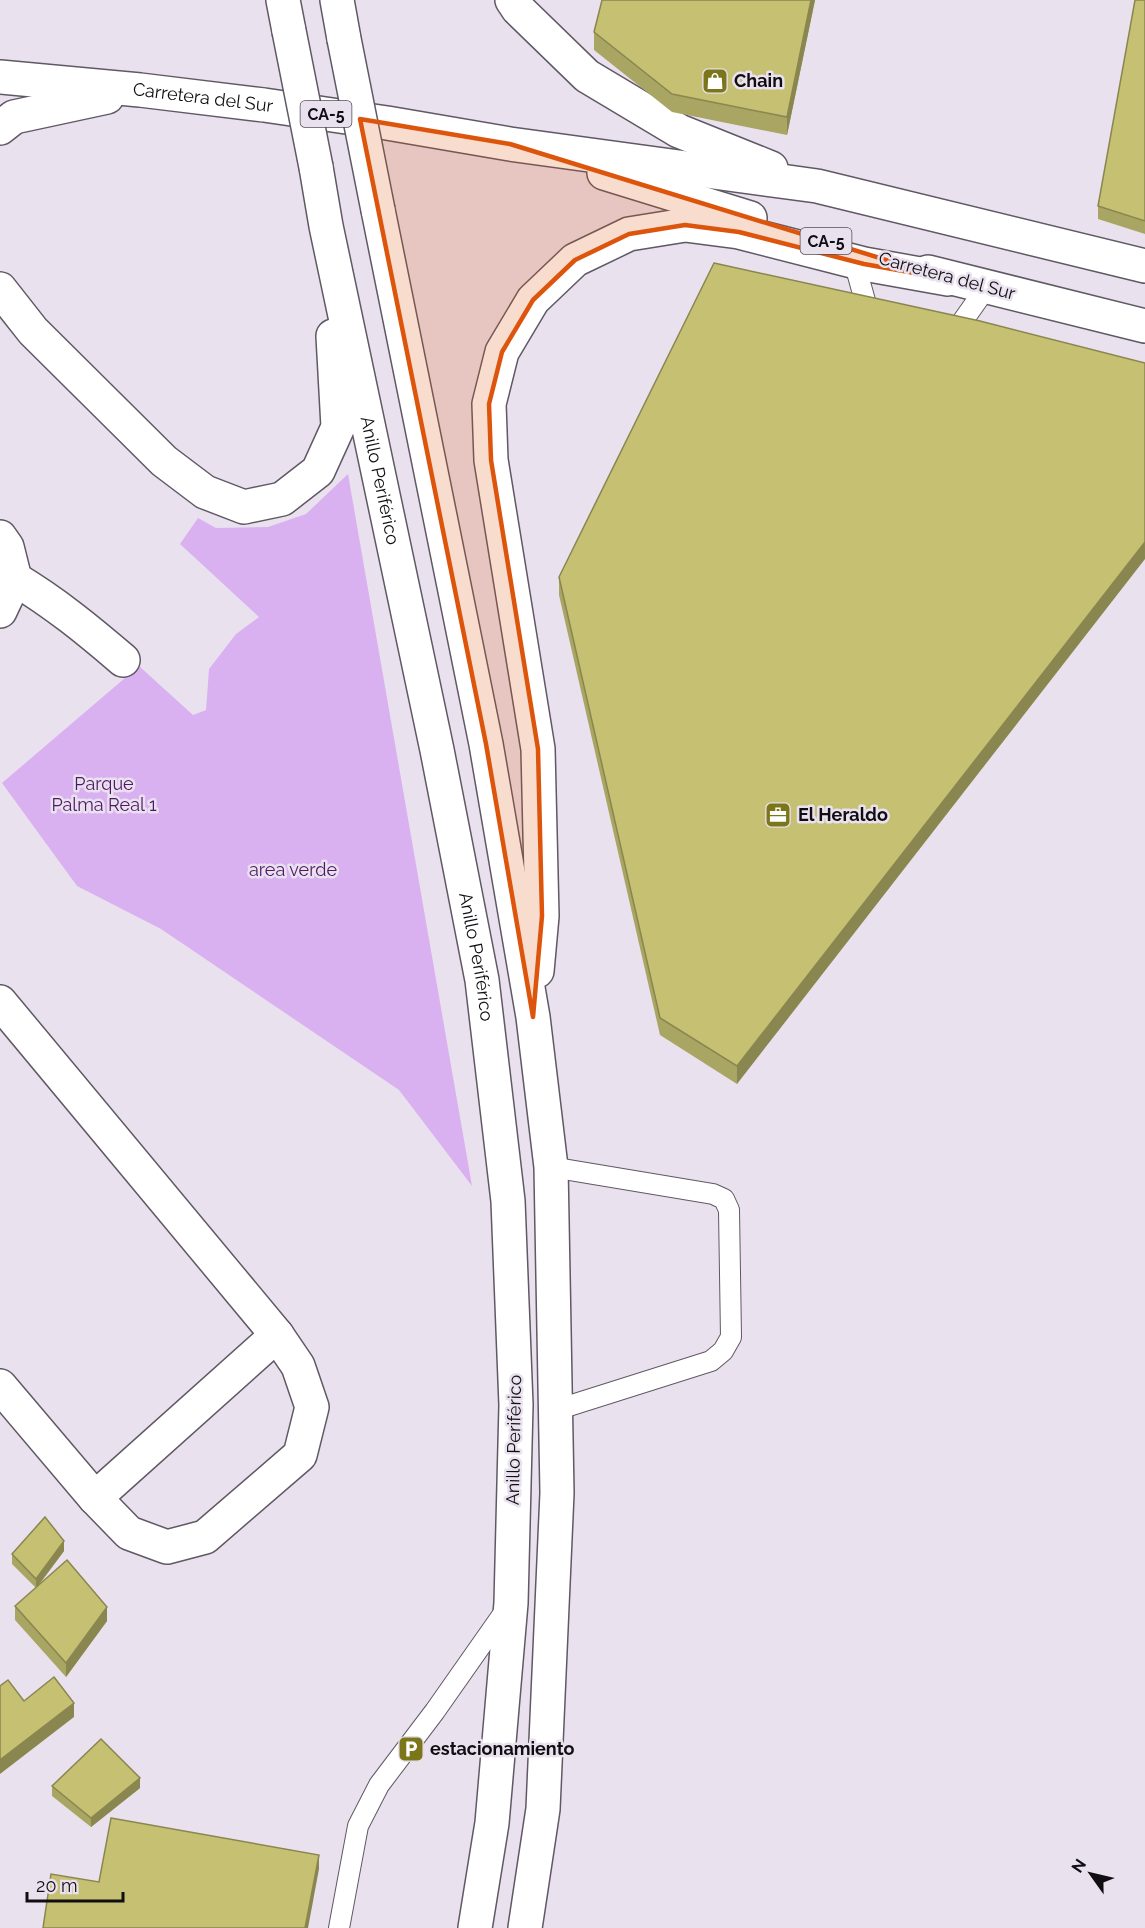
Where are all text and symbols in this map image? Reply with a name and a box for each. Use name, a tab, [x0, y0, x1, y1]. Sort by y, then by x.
shop icon: Chain	[700, 66, 730, 96]
place label: Chain	[734, 70, 783, 91]
street label: Carretera del Sur	[132, 78, 275, 116]
road number: CA-5	[300, 101, 352, 127]
road number: CA-5	[800, 228, 852, 254]
street label: Carretera del Sur	[876, 247, 1018, 304]
street label: Anillo Periférico	[357, 414, 404, 547]
park label: Parque Palma Real 1	[51, 773, 157, 815]
office icon: El Heraldo	[763, 800, 793, 830]
place label: El Heraldo	[798, 804, 888, 825]
park label: area verde	[249, 859, 337, 880]
street label: Anillo Periférico	[455, 890, 498, 1023]
street label: Anillo Periférico	[502, 1374, 525, 1505]
parking icon: estacionamiento	[396, 1734, 426, 1764]
place label: estacionamiento	[430, 1738, 574, 1759]
north arrow	[1061, 1844, 1121, 1904]
text: N	[1068, 1856, 1090, 1876]
scale bar	[27, 1865, 123, 1903]
text: 20 m	[36, 1875, 78, 1896]

